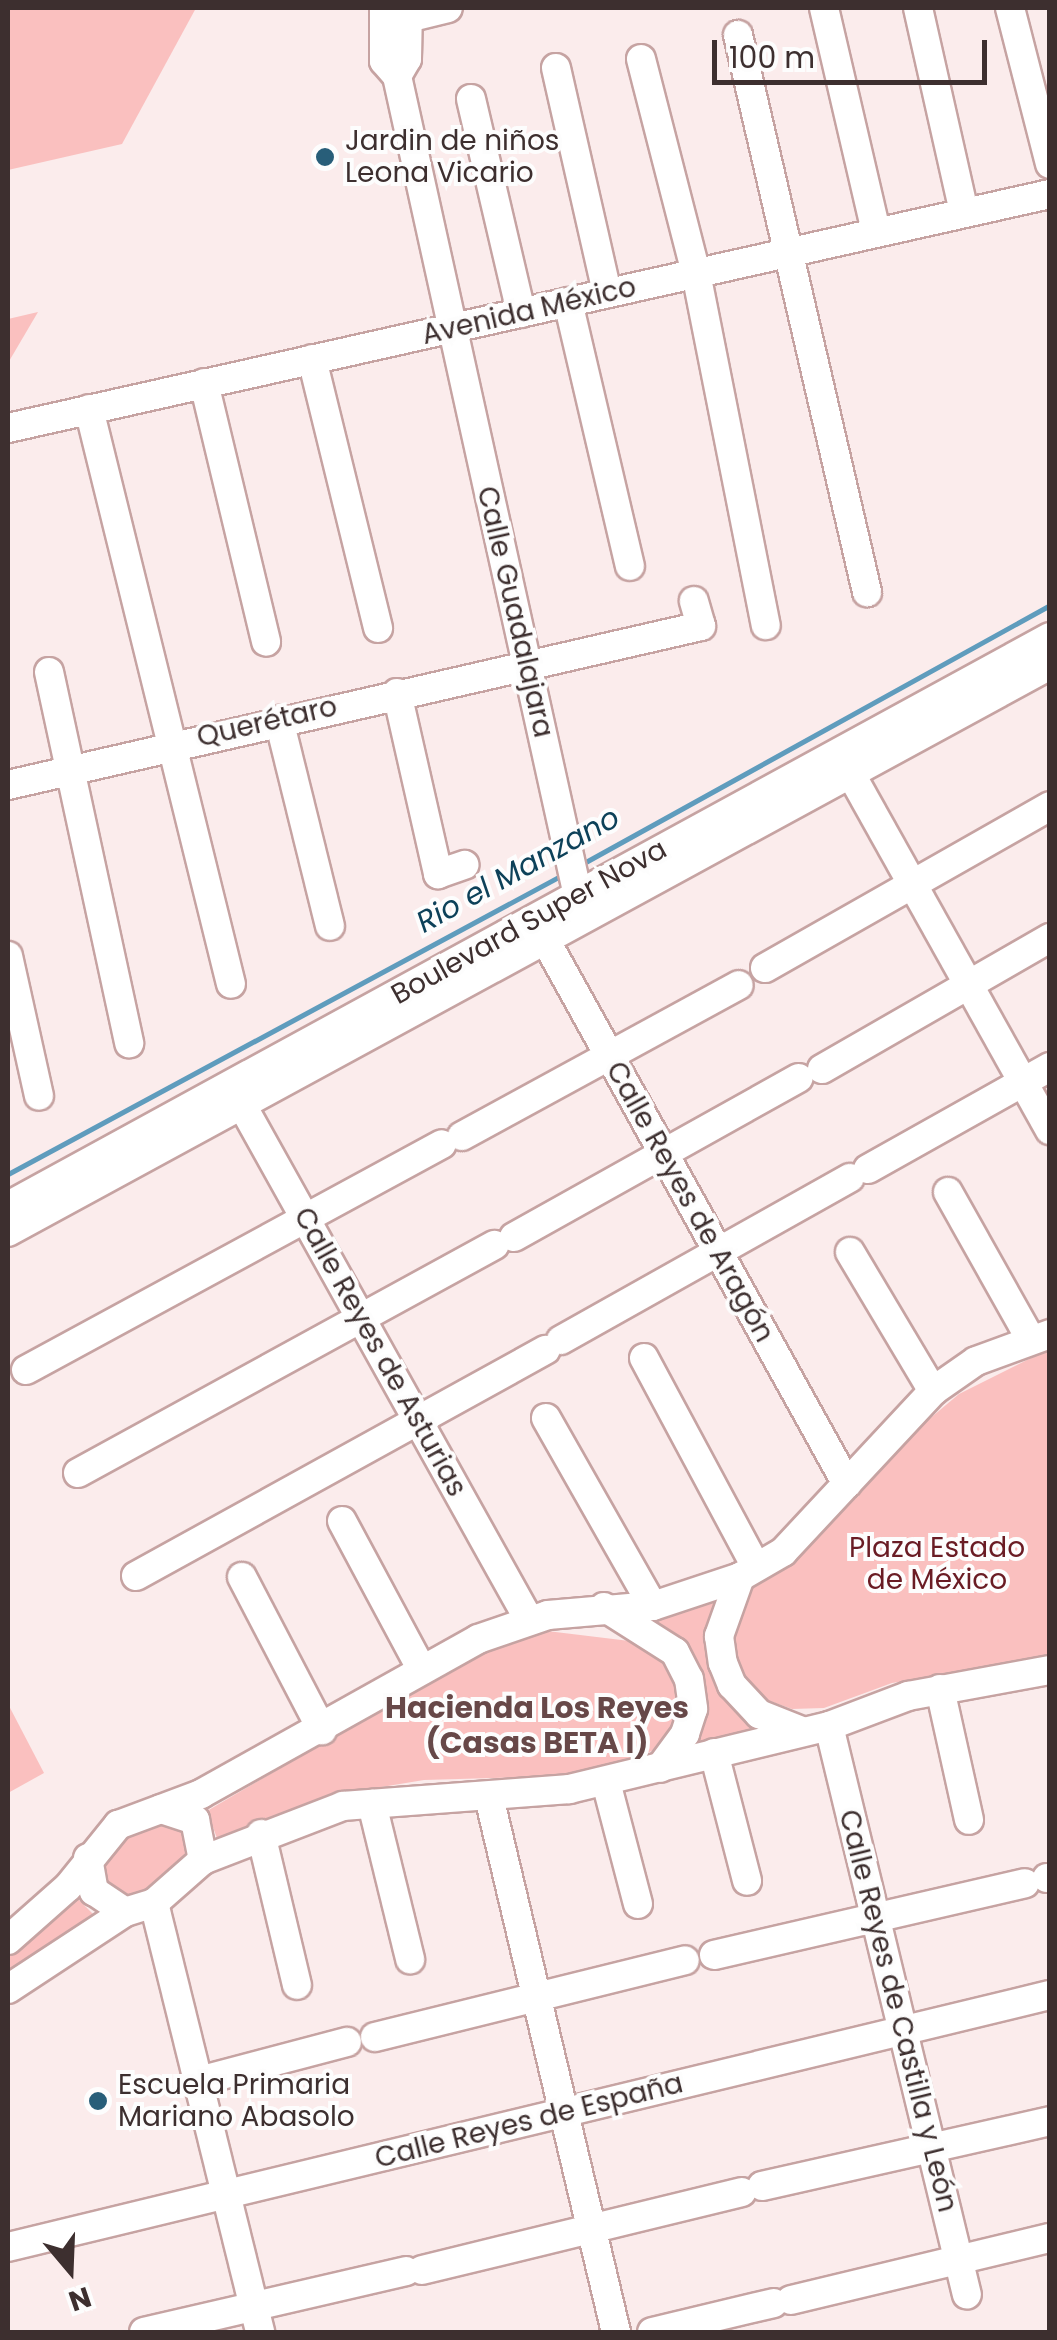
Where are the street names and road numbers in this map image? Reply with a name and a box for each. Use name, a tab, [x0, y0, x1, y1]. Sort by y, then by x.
street label: Avenida México	[419, 270, 639, 352]
street label: Calle Guadalajara	[470, 483, 560, 741]
street label: Querétaro	[194, 690, 340, 754]
street label: Boulevard Super Nova	[385, 832, 673, 1012]
street label: Calle Reyes de Aragón	[599, 1056, 781, 1348]
street label: Calle Reyes de Asturias	[287, 1202, 473, 1502]
street label: Calle Reyes de Castilla y León	[832, 1806, 964, 2216]
street label: Calle Reyes de España	[372, 2066, 686, 2176]

